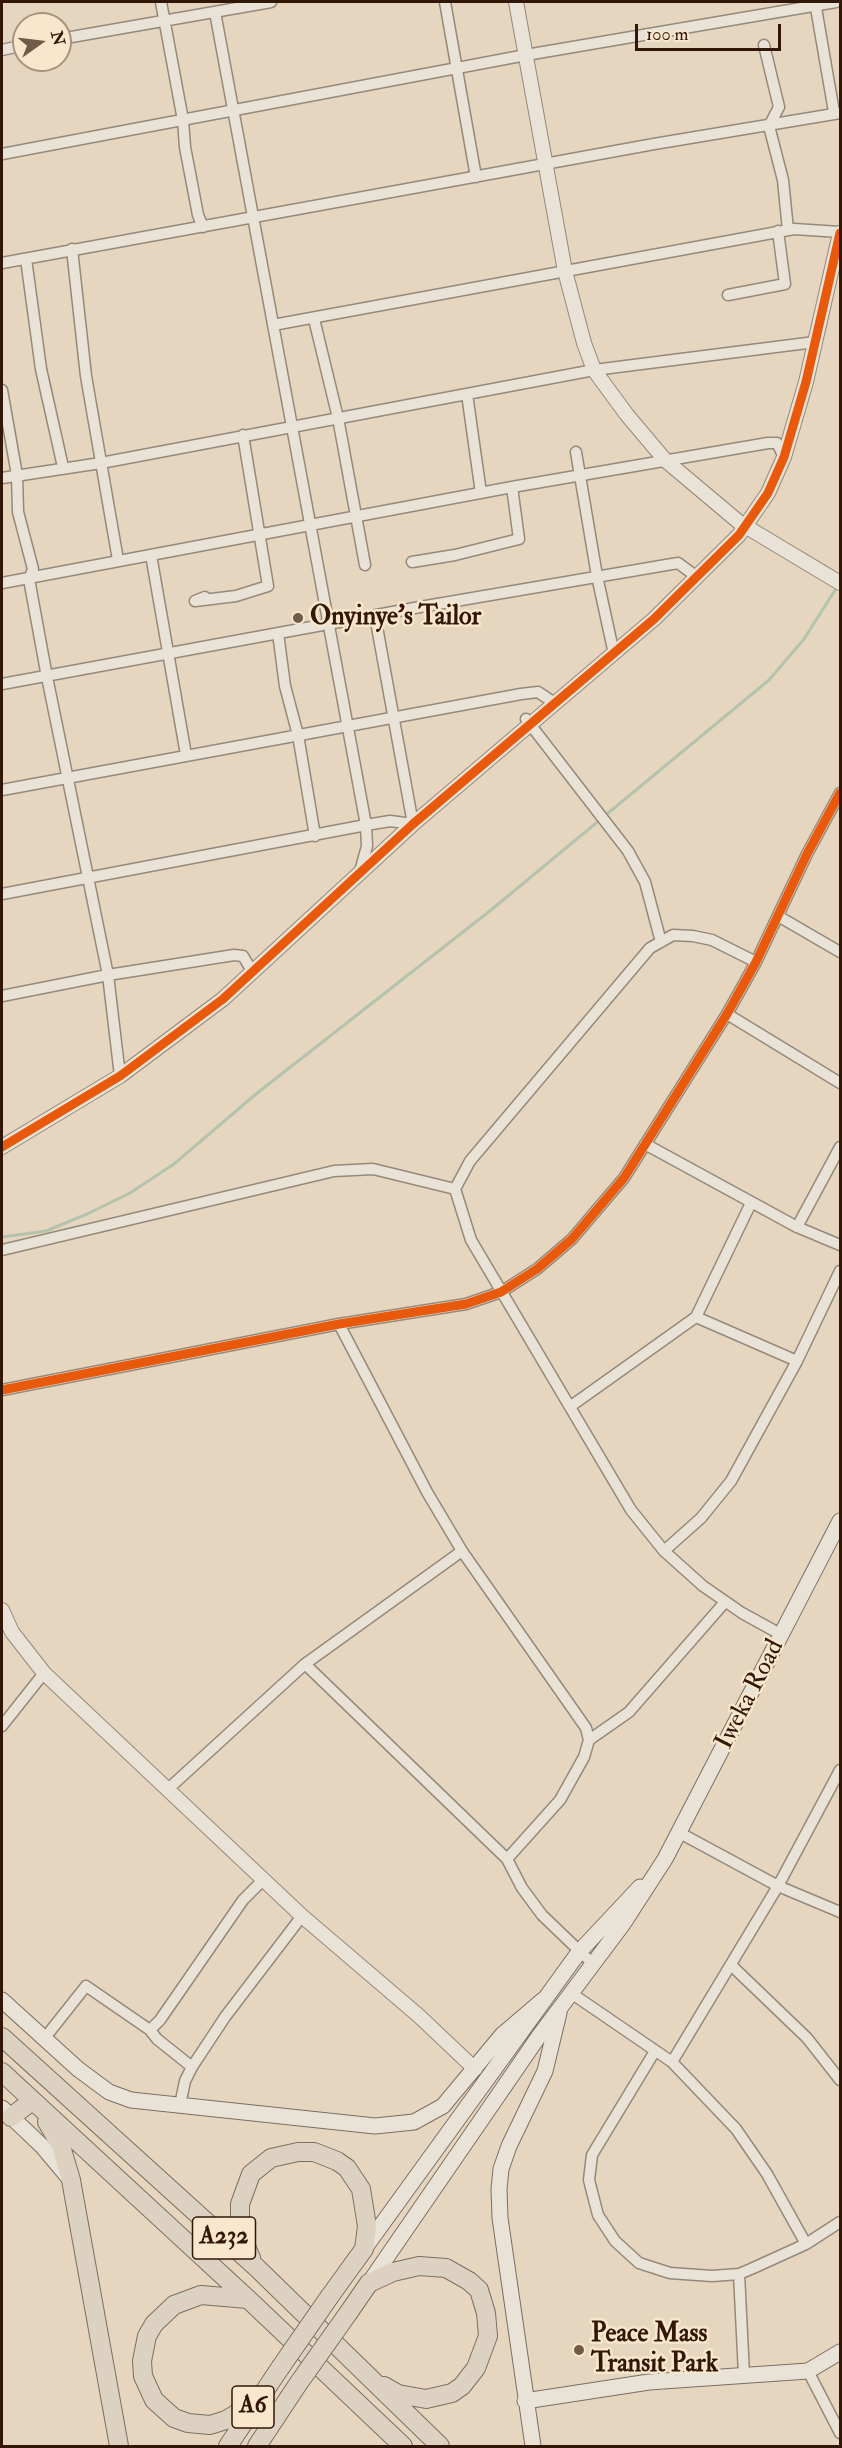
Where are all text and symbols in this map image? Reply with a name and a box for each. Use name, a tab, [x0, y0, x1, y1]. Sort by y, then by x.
north arrow	[12, 12, 72, 72]
scale bar	[638, 12, 784, 50]
text: 100 m	[646, 23, 689, 46]
text: N	[46, 29, 69, 47]
place label: Onyinye's Tailor	[310, 602, 481, 634]
marker: Onyinye's Tailor	[291, 611, 305, 625]
street label: Iweka Road	[710, 1635, 792, 1755]
road number: A232	[192, 2217, 256, 2259]
place label: Peace Mass Transit Park	[591, 2319, 718, 2380]
marker: Peace Mass Transit Park	[572, 2343, 586, 2357]
road number: A6	[232, 2386, 274, 2428]

